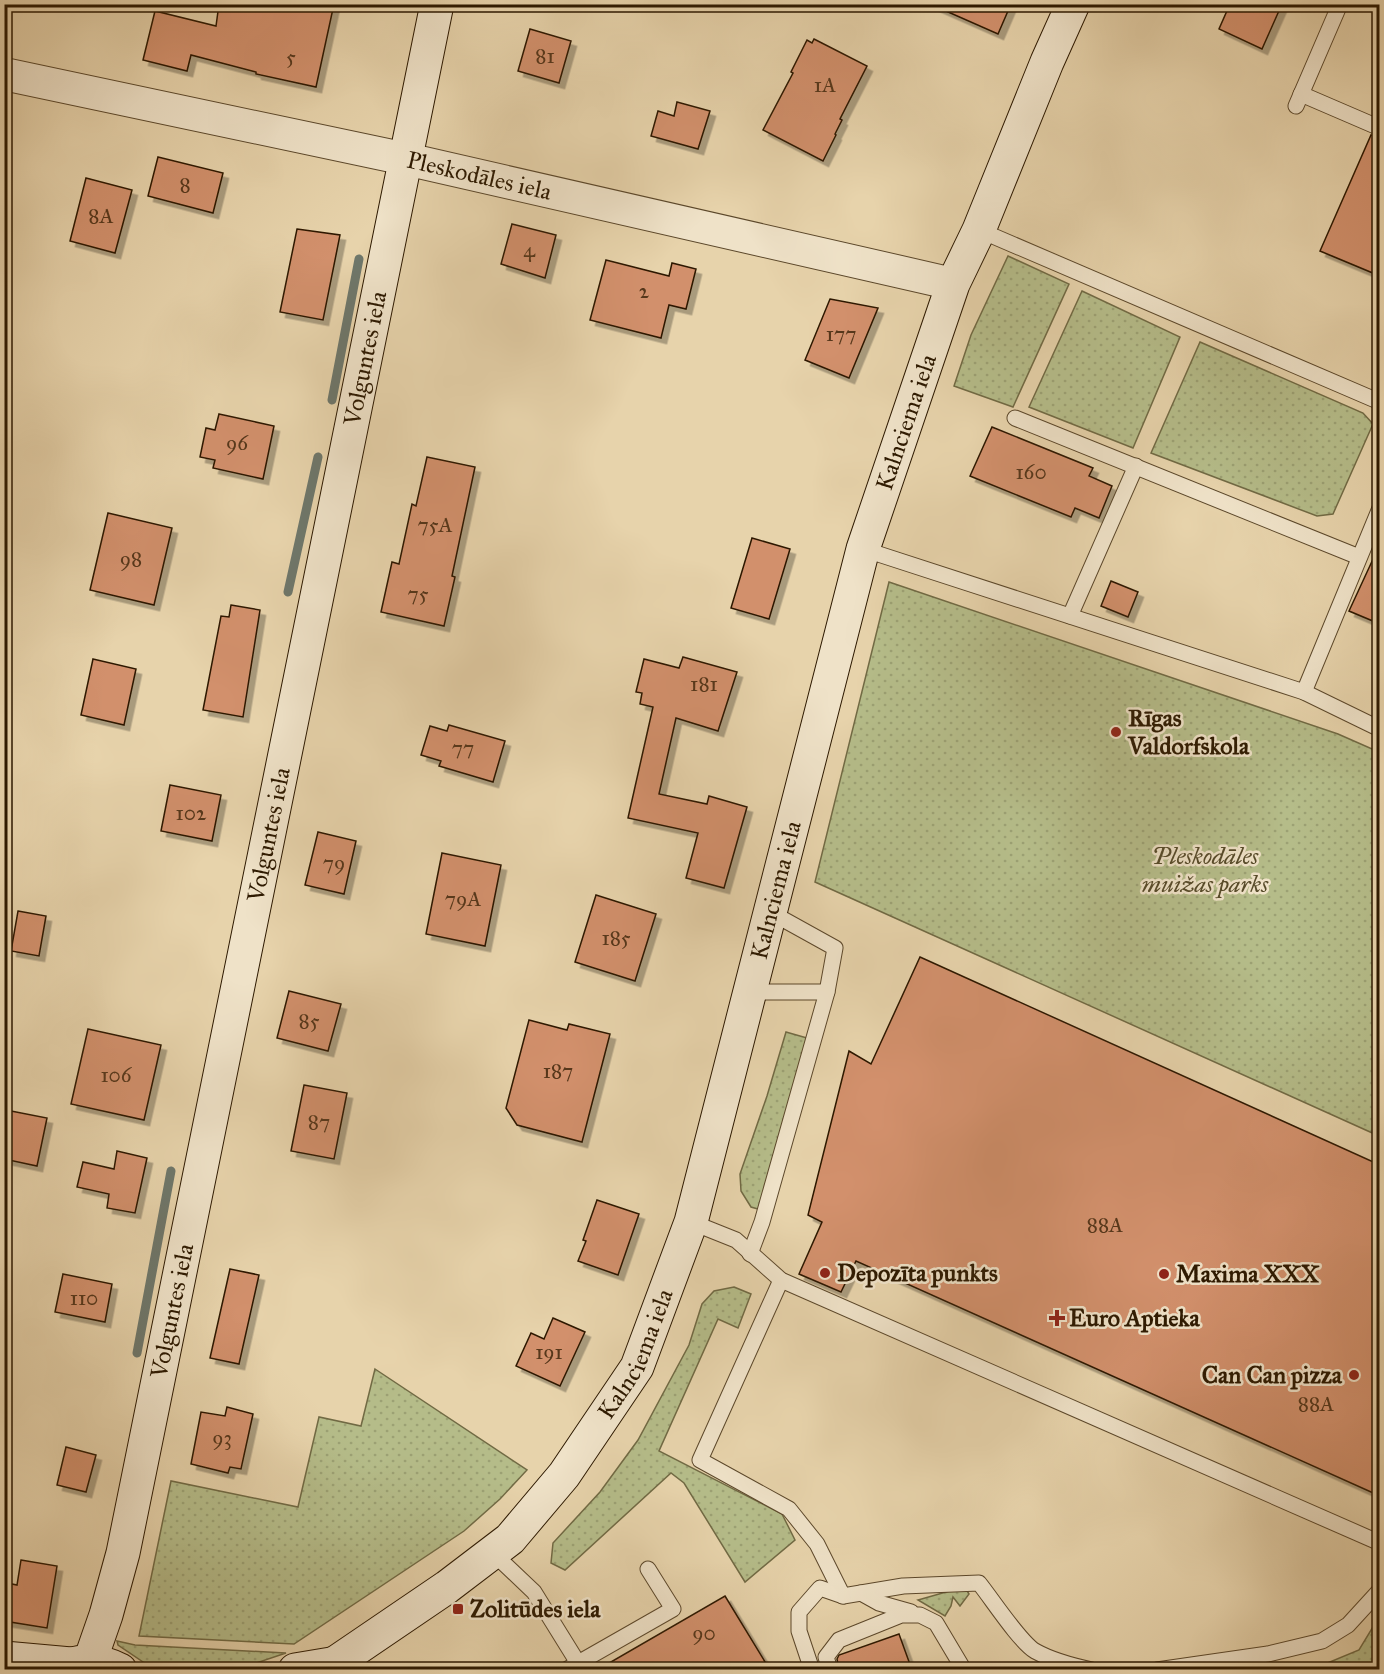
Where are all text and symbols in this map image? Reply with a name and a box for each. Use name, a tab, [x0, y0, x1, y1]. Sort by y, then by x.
house number: 81	[535, 43, 555, 69]
house number: 5	[286, 44, 296, 70]
house number: 1A	[814, 72, 836, 98]
street label: Pleskodāles iela	[404, 145, 555, 207]
house number: 8	[179, 172, 191, 198]
house number: 8A	[88, 203, 114, 229]
house number: 4	[523, 237, 536, 263]
house number: 2	[639, 278, 650, 304]
street label: Volguntes iela	[337, 288, 394, 429]
house number: 177	[826, 321, 856, 347]
street label: Kalnciema iela	[869, 349, 943, 494]
house number: 96	[226, 430, 249, 456]
house number: 160	[1015, 459, 1047, 485]
house number: 75A	[417, 512, 453, 538]
house number: 98	[120, 546, 142, 572]
house number: 75	[408, 581, 429, 607]
house number: 181	[690, 671, 718, 697]
place label: Rīgas Valdorfskola	[1127, 703, 1250, 761]
marker: Rīgas Valdorfskola	[1109, 725, 1123, 739]
house number: 77	[452, 735, 474, 761]
street label: Volguntes iela	[240, 764, 297, 905]
house number: 102	[176, 800, 207, 826]
street label: Kalnciema iela	[744, 817, 808, 963]
park label: Pleskodāles muižas parks	[1142, 841, 1269, 899]
house number: 79	[323, 850, 345, 876]
house number: 79A	[445, 886, 481, 912]
house number: 185	[601, 925, 631, 951]
house number: 85	[299, 1008, 320, 1034]
house number: 187	[543, 1058, 573, 1084]
house number: 106	[100, 1062, 133, 1088]
house number: 87	[308, 1109, 330, 1135]
house number: 88A	[1087, 1212, 1123, 1238]
street label: Volguntes iela	[144, 1240, 200, 1382]
place label: Depozīta punkts	[837, 1258, 998, 1288]
place label: Maxima XXX	[1176, 1259, 1320, 1289]
marker: Depozīta punkts	[818, 1266, 832, 1280]
marker: Maxima XXX	[1157, 1267, 1171, 1281]
street label: Kalnciema iela	[591, 1284, 680, 1425]
house number: 110	[70, 1285, 98, 1311]
place label: Euro Aptieka	[1069, 1303, 1201, 1333]
marker: Euro Aptieka	[1050, 1311, 1064, 1325]
house number: 191	[535, 1339, 563, 1365]
place label: Can Can pizza	[1202, 1360, 1343, 1390]
marker: Can Can pizza	[1347, 1368, 1361, 1382]
house number: 88A	[1298, 1391, 1334, 1417]
house number: 93	[212, 1425, 232, 1451]
place label: Zolitūdes iela	[470, 1594, 601, 1624]
marker: Zolitūdes iela	[451, 1602, 465, 1616]
house number: 90	[692, 1620, 716, 1646]

